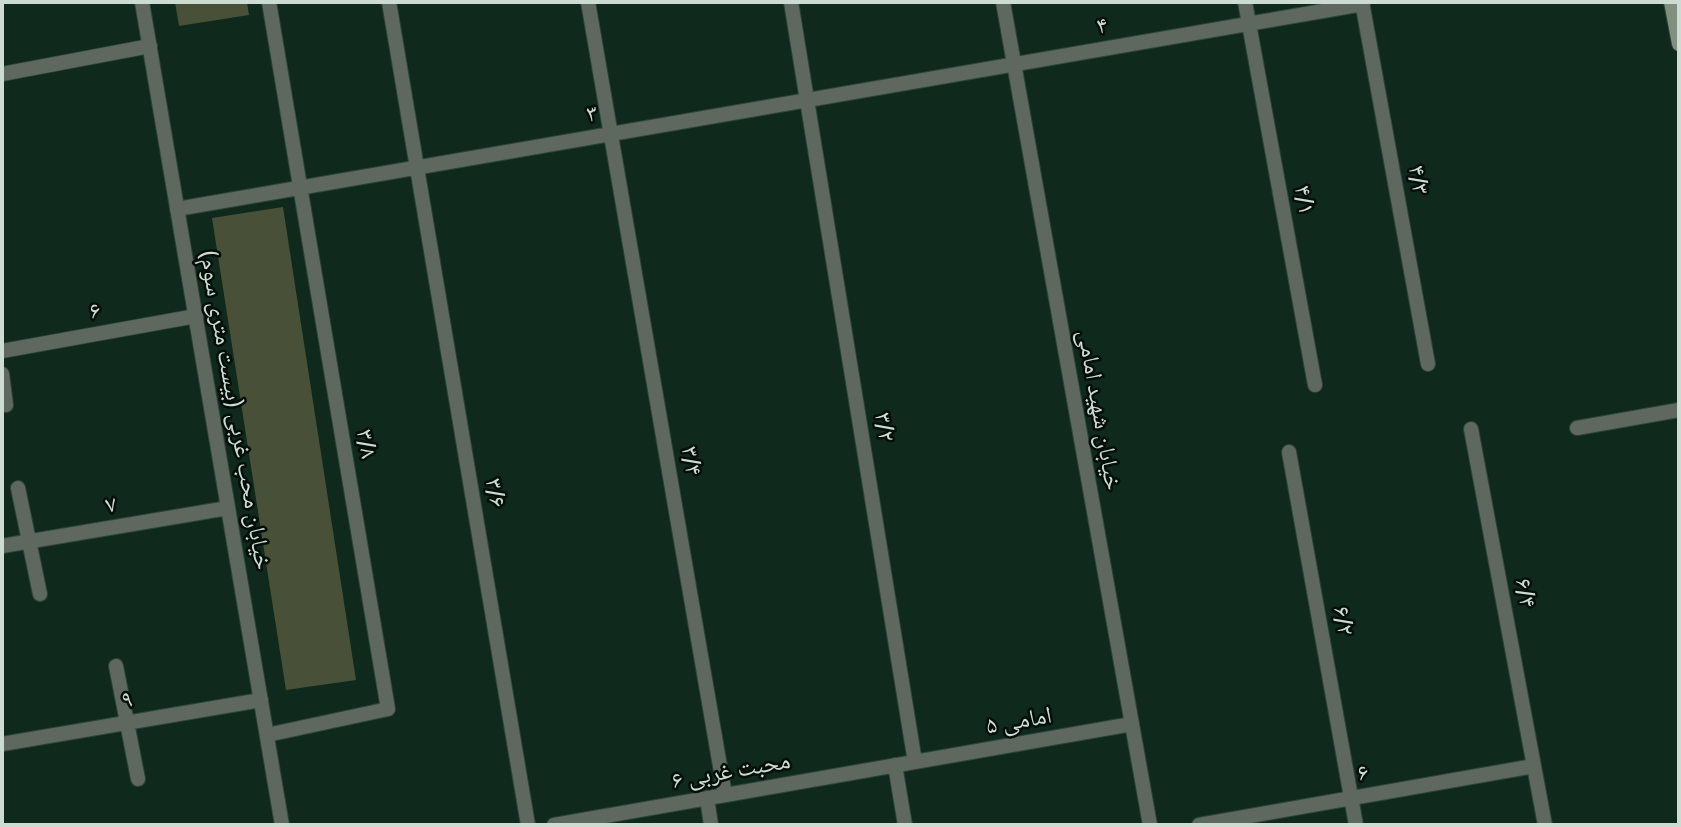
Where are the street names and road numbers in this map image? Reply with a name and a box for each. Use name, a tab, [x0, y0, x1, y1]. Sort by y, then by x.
street label: ۴	[1094, 11, 1110, 41]
street label: ۳	[584, 99, 600, 129]
street label: ۴/۳	[1401, 163, 1435, 197]
street label: ۴/۱	[1287, 183, 1321, 217]
street label: خیابان محب غربی (بیست متری سوم)	[193, 248, 277, 572]
street label: ۶	[87, 296, 103, 326]
street label: خیابان شهید امامی	[1071, 327, 1127, 493]
street label: ۳/۲	[867, 410, 901, 444]
street label: ۳/۸	[349, 427, 383, 461]
street label: ۳/۴	[674, 444, 708, 478]
street label: ۳/۶	[478, 476, 512, 510]
street label: ۷	[103, 490, 119, 520]
street label: ۶/۴	[1508, 576, 1542, 610]
street label: ۶/۲	[1326, 604, 1360, 638]
street label: ۹	[119, 685, 135, 715]
street label: امامی ۵	[984, 701, 1054, 741]
street label: محبت غربی ۶	[669, 746, 793, 796]
street label: ۶	[1355, 758, 1371, 788]

